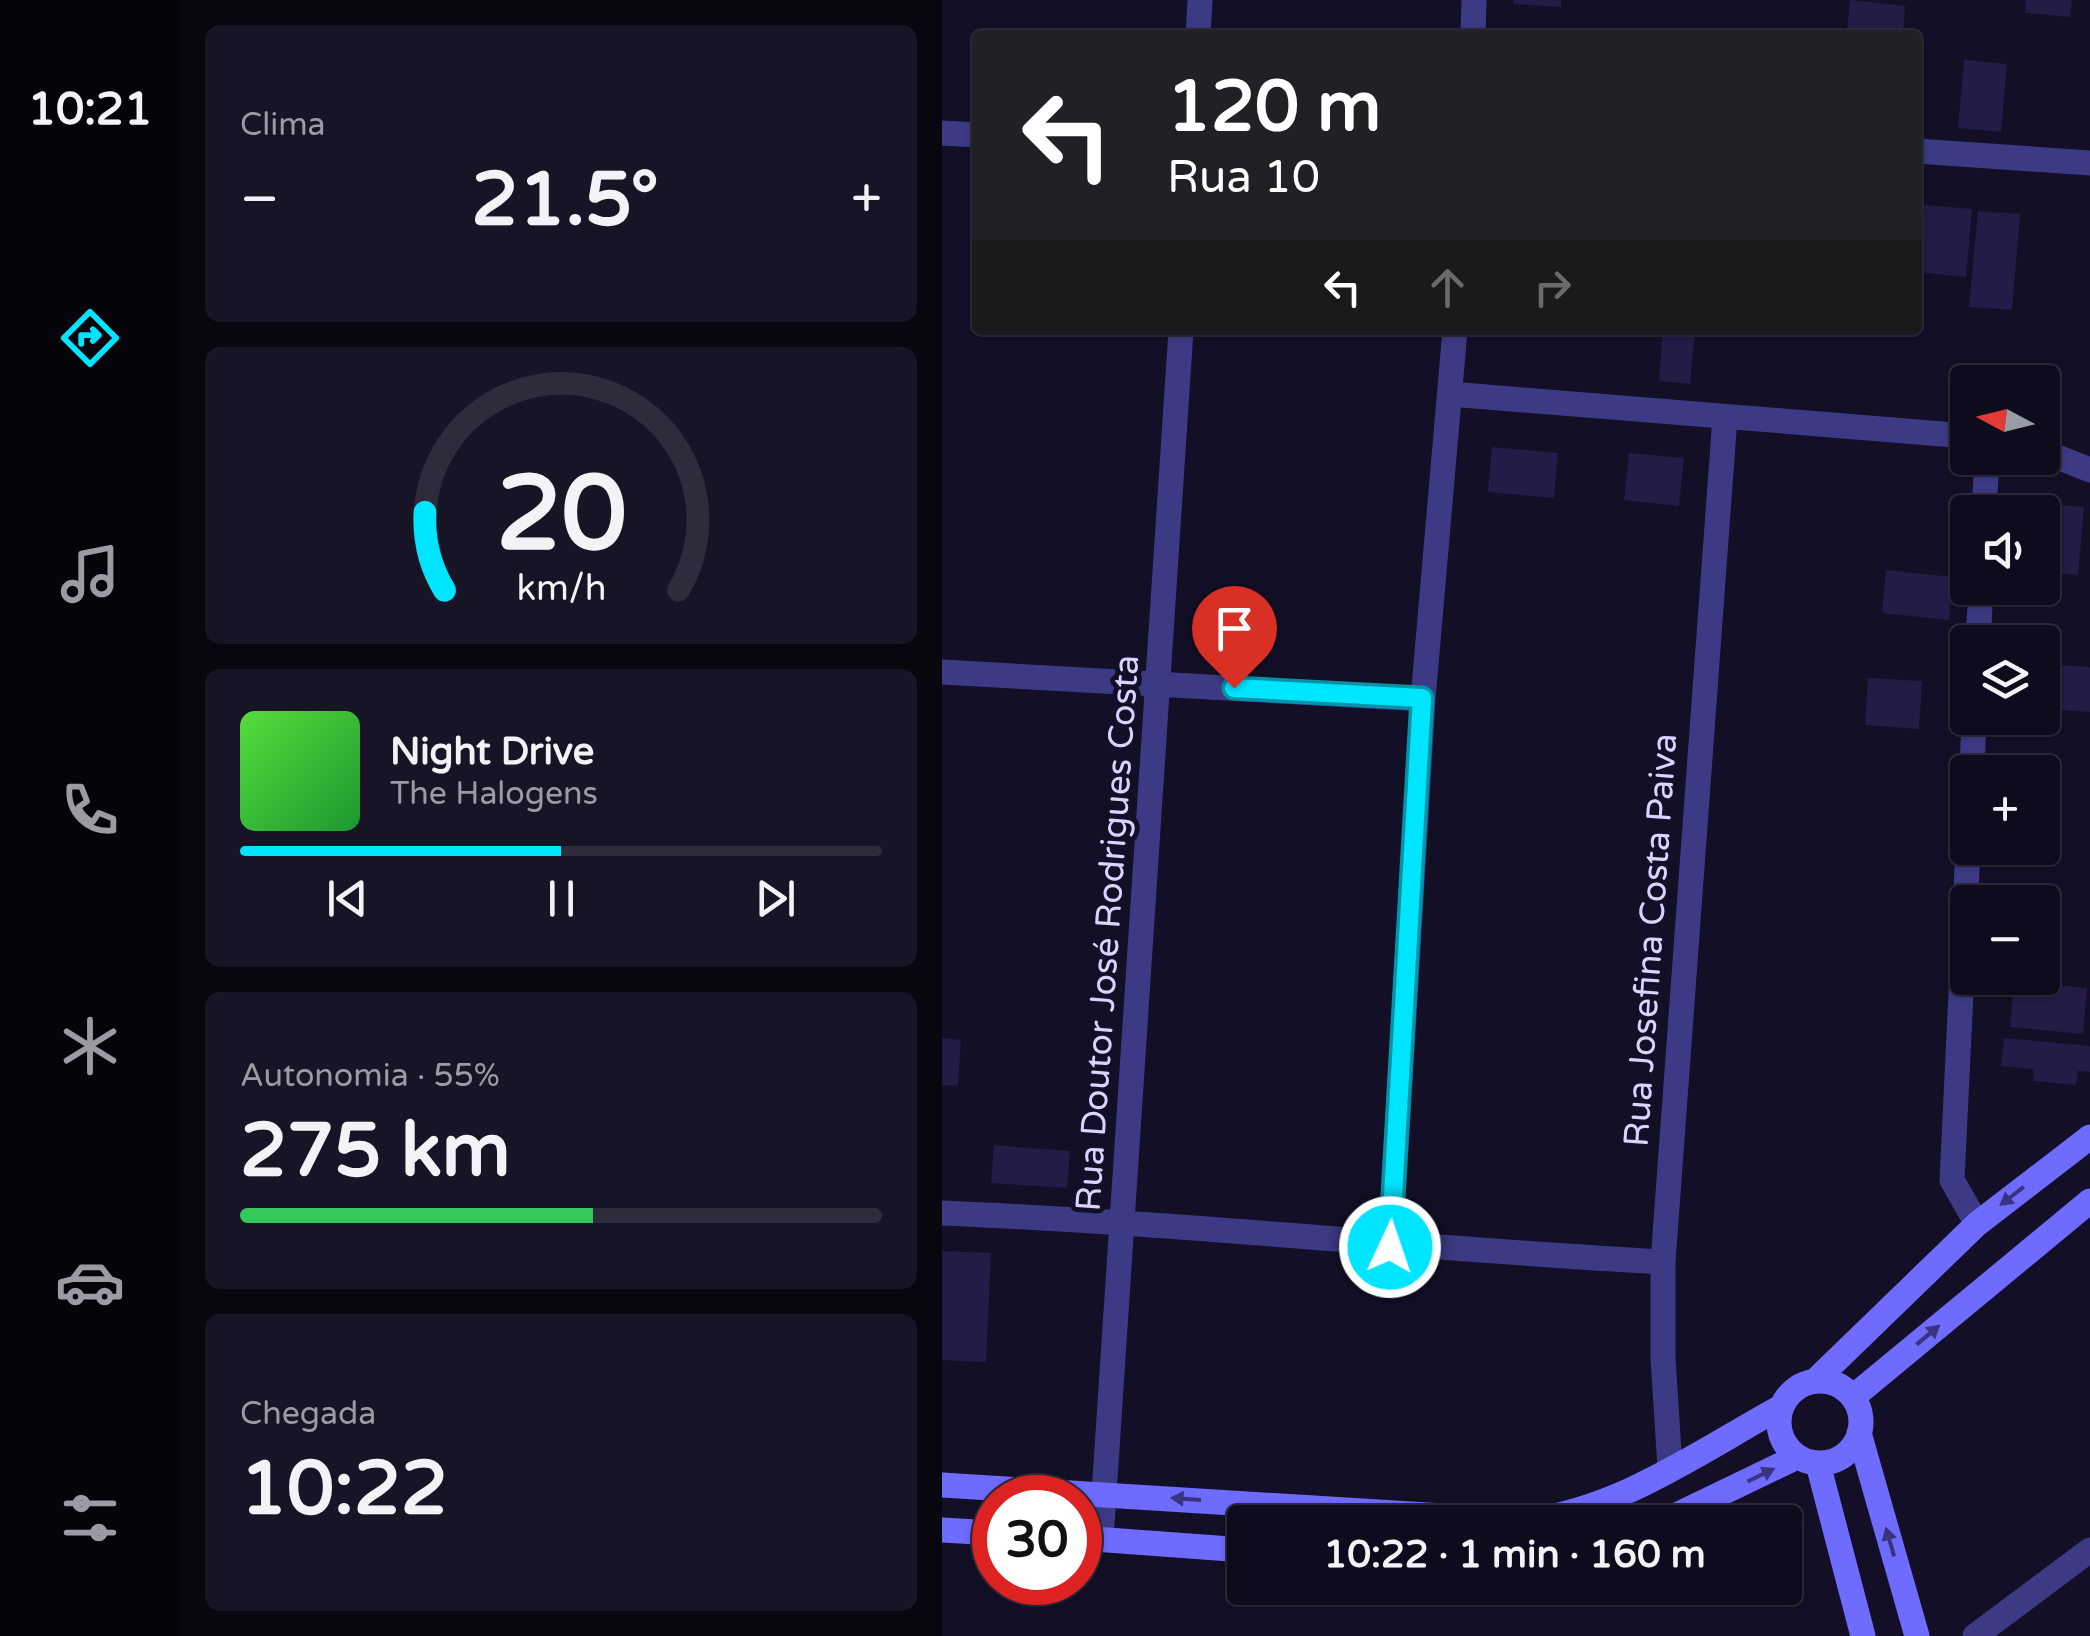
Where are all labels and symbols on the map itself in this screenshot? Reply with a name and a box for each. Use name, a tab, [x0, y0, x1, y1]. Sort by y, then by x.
north arrow	[1950, 365, 2060, 475]
pin	[1192, 586, 1277, 689]
street label: Rua Doutor José Rodrigues Costa	[1068, 653, 1148, 1213]
street label: Rua Josefina Costa Paiva	[1616, 732, 1686, 1148]
one-way arrow	[2000, 1186, 2026, 1207]
position arrow	[1338, 1195, 1442, 1299]
one-way arrow	[1916, 1325, 1941, 1346]
one-way arrow	[1747, 1466, 1776, 1483]
speed limit sign: 30	[972, 1475, 1102, 1605]
one-way arrow	[1169, 1491, 1201, 1507]
one-way arrow	[1882, 1526, 1897, 1557]

